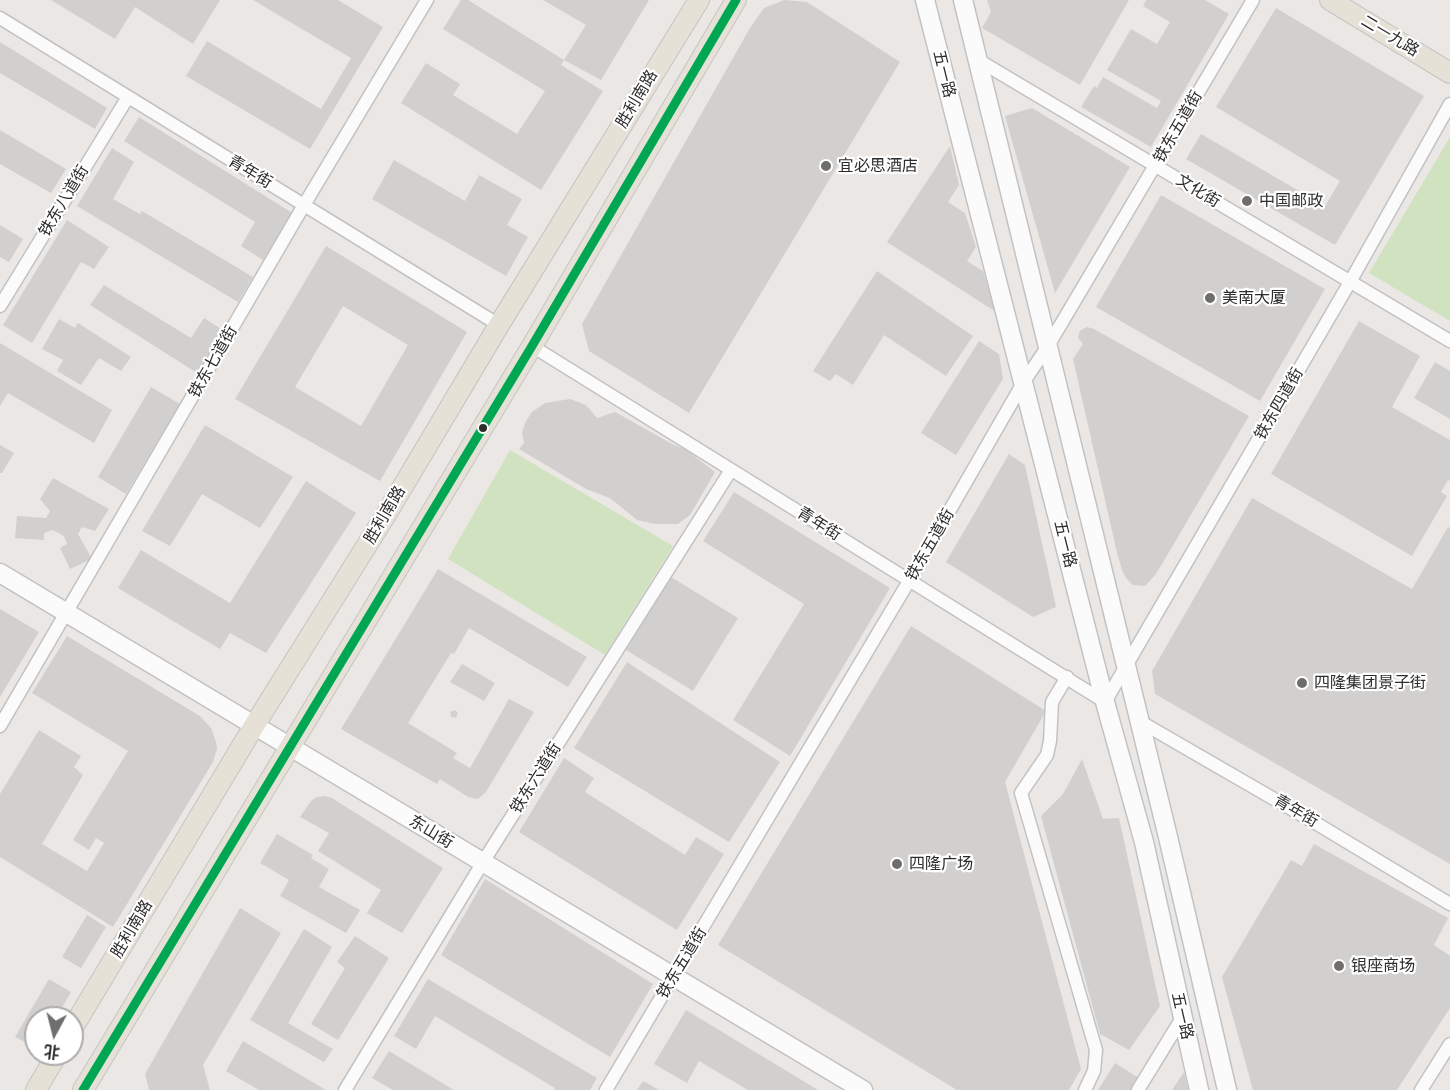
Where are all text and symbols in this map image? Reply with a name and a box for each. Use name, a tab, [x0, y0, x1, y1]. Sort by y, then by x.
street label: 二一九路	[1358, 11, 1422, 61]
street label: 五一路	[929, 48, 959, 100]
street label: 胜利南路	[612, 67, 662, 131]
street label: 铁东五道街	[1150, 88, 1206, 166]
street label: 青年街	[224, 151, 276, 193]
place label: 宜必思酒店	[838, 156, 918, 176]
marker: 宜必思酒店	[819, 159, 833, 173]
street label: 铁东八道街	[35, 162, 93, 240]
street label: 文化街	[1172, 170, 1224, 212]
place label: 中国邮政	[1259, 191, 1323, 211]
marker: 中国邮政	[1240, 194, 1254, 208]
place label: 美南大厦	[1222, 288, 1286, 308]
marker: 美南大厦	[1203, 291, 1217, 305]
street label: 铁东七道街	[185, 323, 241, 401]
street label: 铁东四道街	[1251, 365, 1307, 443]
unlabelled marker	[477, 422, 489, 434]
street label: 胜利南路	[360, 483, 410, 547]
street label: 青年街	[794, 503, 844, 545]
street label: 铁东五道街	[902, 506, 958, 584]
street label: 五一路	[1050, 518, 1080, 570]
place label: 四隆集团景子街	[1314, 673, 1426, 693]
marker: 四隆集团景子街	[1295, 676, 1309, 690]
street label: 铁东六道街	[507, 739, 565, 817]
street label: 青年街	[1270, 791, 1322, 831]
street label: 东山街	[405, 811, 457, 853]
place label: 四隆广场	[909, 854, 973, 874]
marker: 四隆广场	[890, 857, 904, 871]
street label: 胜利南路	[107, 897, 157, 961]
street label: 铁东五道街	[653, 924, 711, 1002]
place label: 银座商场	[1351, 956, 1415, 976]
marker: 银座商场	[1332, 959, 1346, 973]
street label: 五一路	[1167, 990, 1197, 1042]
north arrow	[24, 1006, 84, 1066]
text: 北	[43, 1041, 61, 1063]

